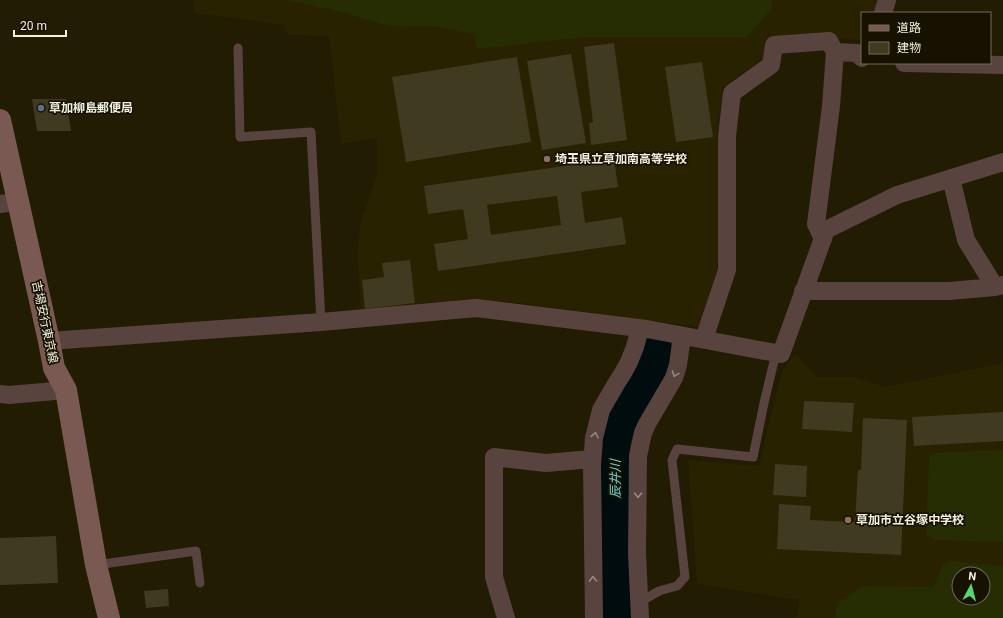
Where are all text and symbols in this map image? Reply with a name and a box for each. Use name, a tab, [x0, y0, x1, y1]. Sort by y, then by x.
scale bar	[14, 12, 66, 38]
legend	[861, 12, 991, 64]
text: 20 m	[20, 19, 47, 33]
text: 道路	[897, 21, 921, 35]
text: 建物	[897, 41, 921, 55]
place label: 草加柳島郵便局	[49, 101, 133, 115]
marker: 草加柳島郵便局	[36, 103, 46, 113]
place label: 埼玉県立草加南高等学校	[555, 152, 687, 166]
marker: 埼玉県立草加南高等学校	[542, 154, 552, 164]
street label: 吉場安行東京線	[29, 279, 61, 365]
one-way arrow	[671, 370, 679, 377]
one-way arrow	[590, 432, 599, 438]
water label: 辰井川	[608, 458, 623, 499]
one-way arrow	[633, 492, 642, 498]
place label: 草加市立谷塚中学校	[856, 513, 964, 527]
marker: 草加市立谷塚中学校	[843, 515, 853, 525]
north arrow	[951, 566, 991, 606]
text: N	[968, 570, 977, 584]
one-way arrow	[589, 576, 597, 582]

